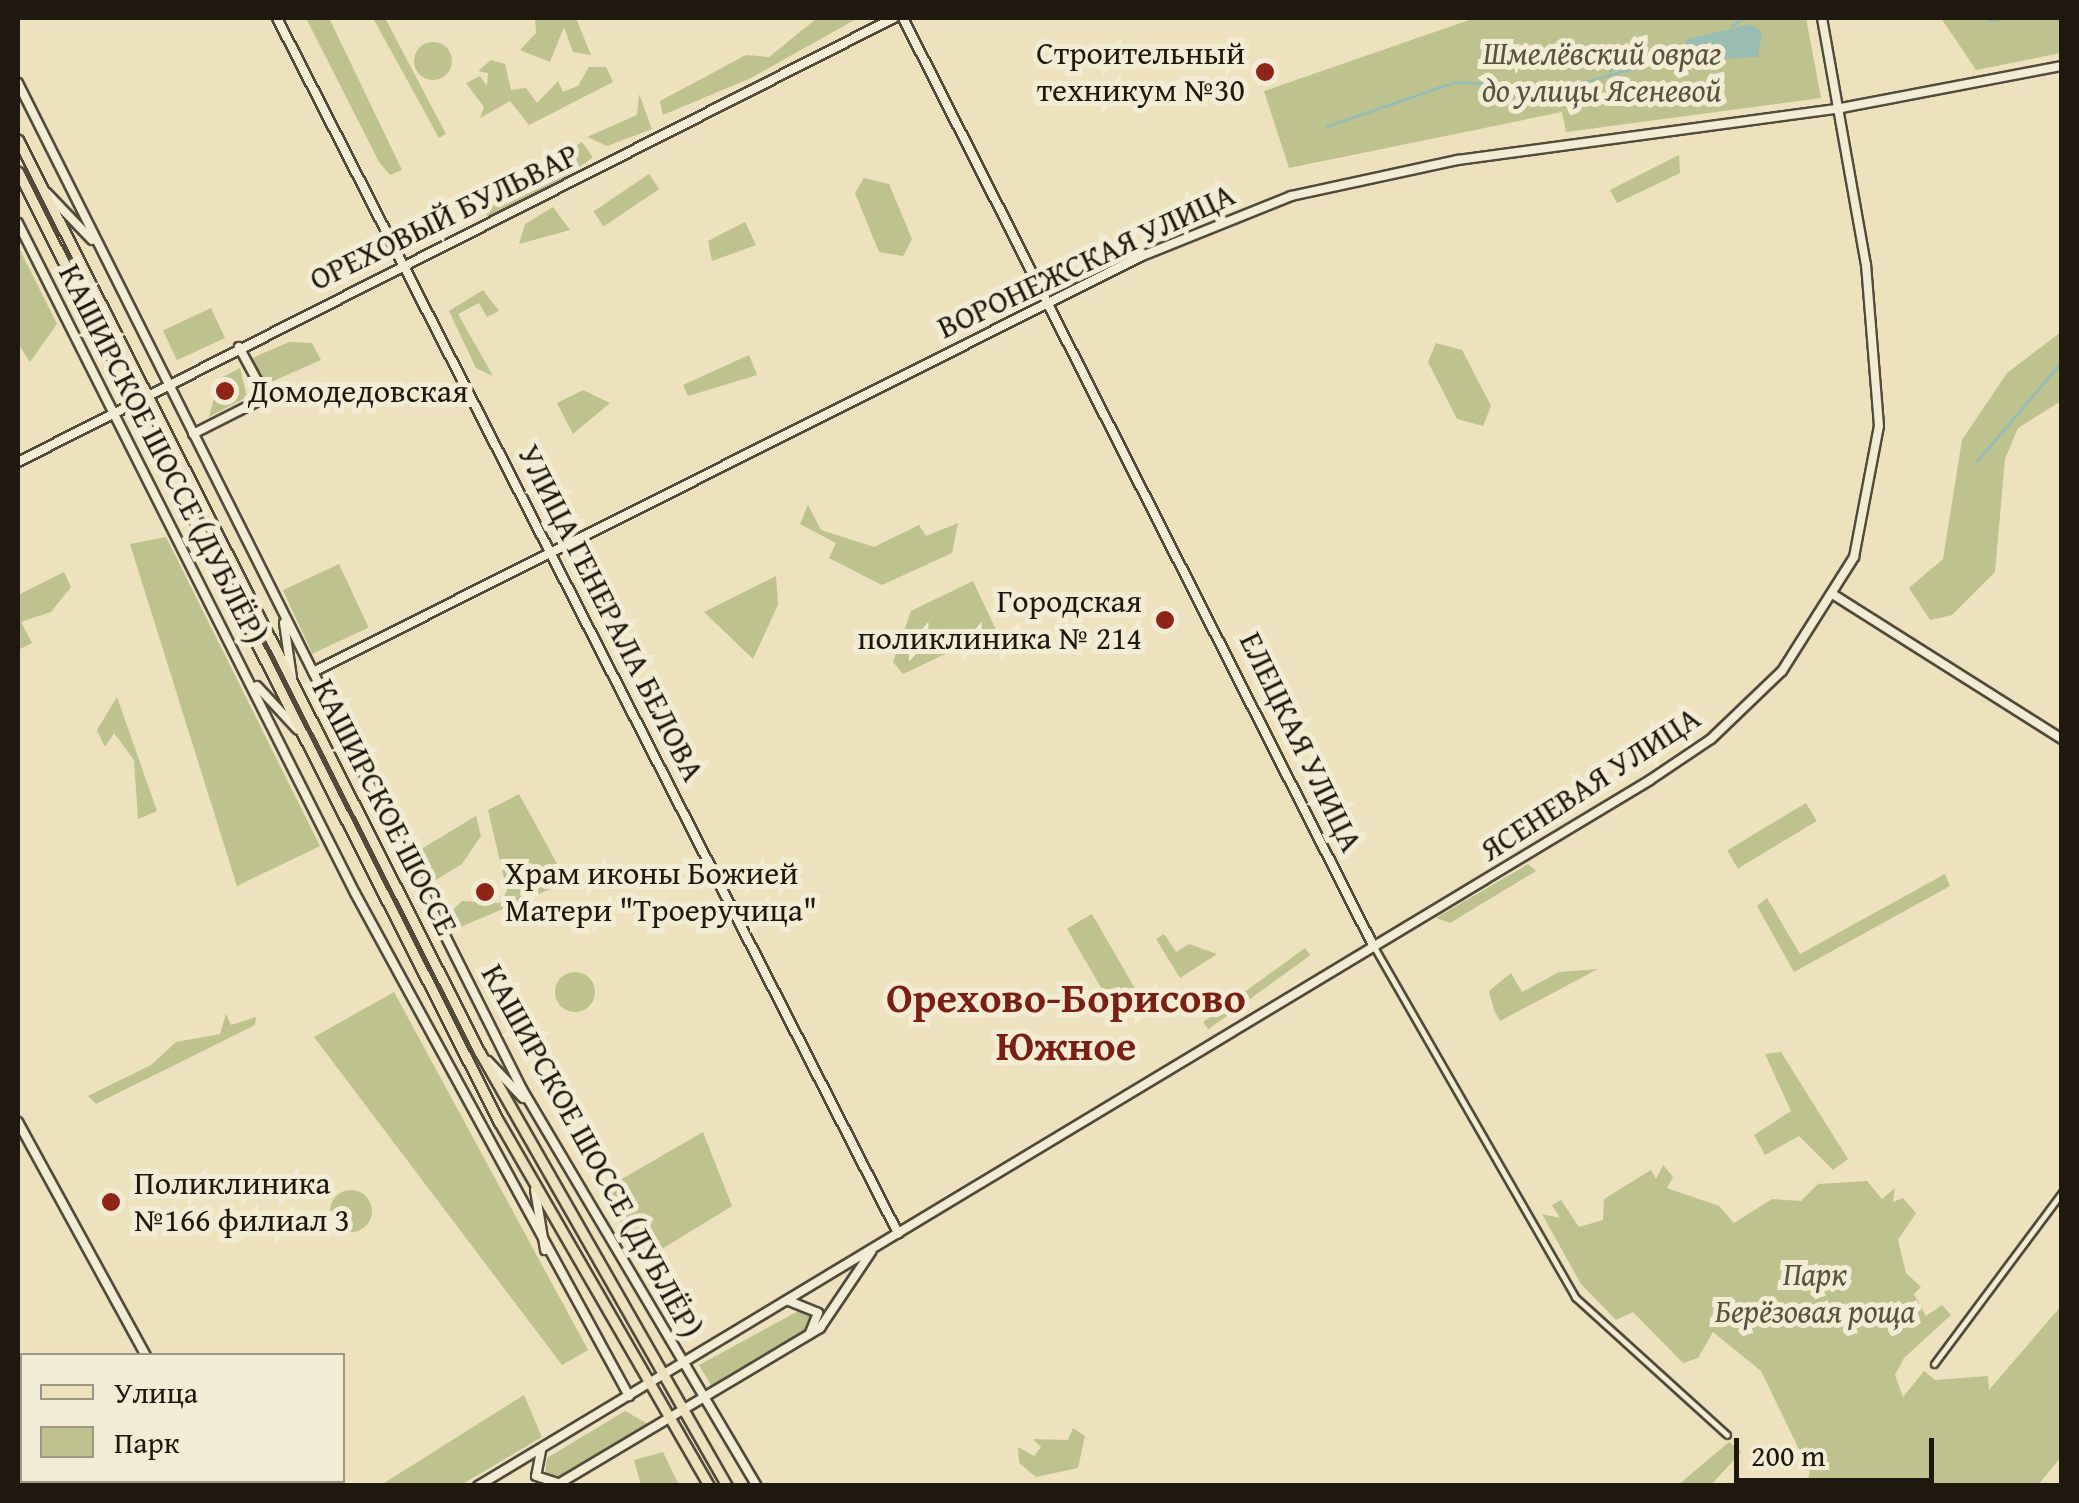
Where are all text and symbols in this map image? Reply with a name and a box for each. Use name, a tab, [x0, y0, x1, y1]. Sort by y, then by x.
place label: Строительный техникум №30	[1036, 35, 1245, 110]
park label: Шмелёвский овраг до улицы Ясеневой	[1482, 35, 1722, 110]
marker: Строительный техникум №30	[1254, 61, 1276, 83]
street label: ОРЕХОВЫЙ БУЛЬВАР	[303, 135, 585, 299]
street label: ВОРОНЕЖСКАЯ УЛИЦА	[931, 175, 1241, 347]
street label: КАШИРСКОЕ ШОССЕ (ДУБЛЁР)	[50, 258, 276, 650]
place label: Домодедовская	[248, 372, 468, 410]
marker: Домодедовская	[212, 378, 238, 404]
street label: УЛИЦА ГЕНЕРАЛА БЕЛОВА	[509, 438, 713, 788]
place label: Городская поликлиника № 214	[857, 583, 1142, 658]
marker: Городская поликлиника № 214	[1152, 607, 1178, 633]
street label: ЕЛЕЦКАЯ УЛИЦА	[1231, 626, 1371, 858]
street label: КАШИРСКОЕ ШОССЕ	[304, 673, 466, 941]
street label: ЯСЕНЕВАЯ УЛИЦА	[1473, 699, 1707, 869]
place label: Храм иконы Божией Матери "Троeручица"	[505, 855, 817, 930]
marker: Храм иконы Божией Матери "Троeручица"	[474, 881, 496, 903]
street label: КАШИРСКОЕ ШОССЕ (ДУБЛЁР)	[473, 958, 711, 1344]
district label: Орехово-Борисово Южное	[886, 972, 1246, 1070]
place label: Поликлиника №166 филиал 3	[134, 1165, 350, 1240]
marker: Поликлиника №166 филиал 3	[98, 1189, 124, 1215]
park label: Парк Берёзовая роща	[1715, 1256, 1915, 1331]
legend	[20, 1353, 345, 1483]
text: Улица	[114, 1370, 198, 1414]
scale bar	[1739, 1418, 1939, 1480]
text: Парк	[114, 1420, 180, 1464]
text: 200 m	[1751, 1433, 1825, 1477]

